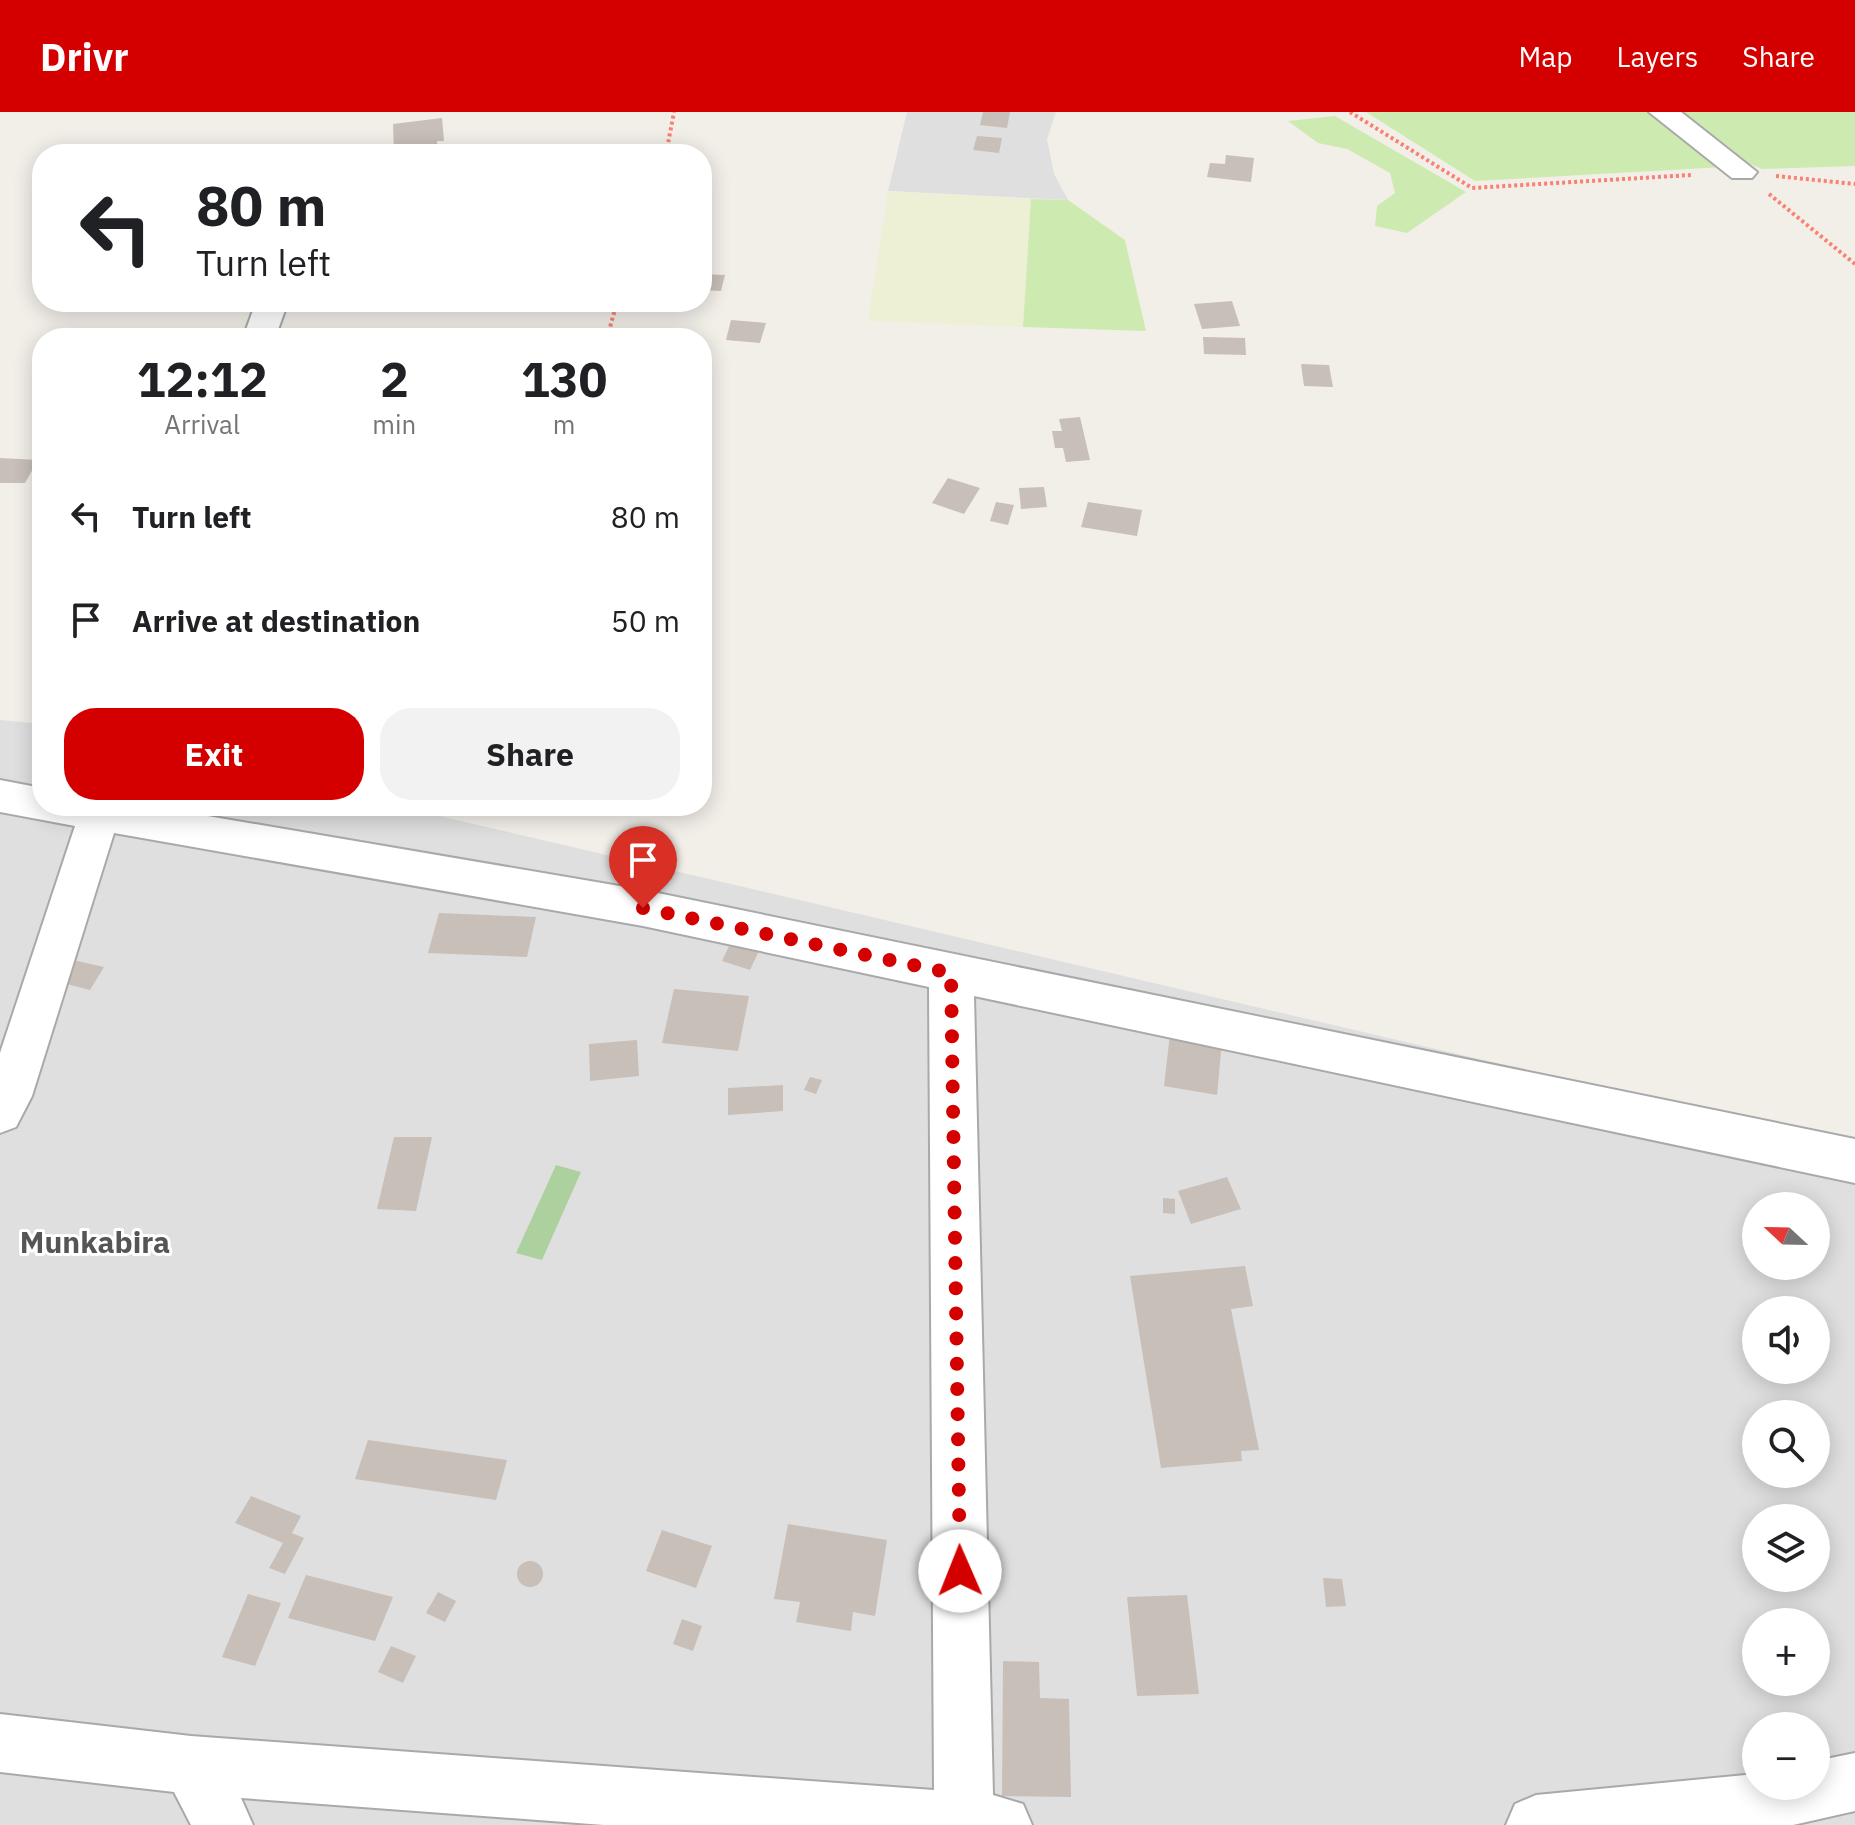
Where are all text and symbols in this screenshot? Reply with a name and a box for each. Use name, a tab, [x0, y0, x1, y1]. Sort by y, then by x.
text: Drivr	[40, 32, 129, 81]
text: Map	[1518, 38, 1572, 75]
text: Layers	[1616, 38, 1698, 75]
text: Share	[1742, 38, 1815, 75]
text: 80 m	[196, 169, 326, 241]
icon: left	[64, 176, 168, 280]
text: Turn left	[196, 239, 331, 286]
text: 12:12	[137, 348, 268, 410]
text: 2	[380, 348, 409, 410]
text: 130	[521, 348, 607, 410]
text: Arrival	[164, 407, 240, 441]
text: min	[372, 407, 416, 441]
text: m	[553, 407, 575, 441]
icon: left	[64, 494, 108, 538]
text: Turn left	[132, 497, 251, 536]
text: 80 m	[611, 497, 680, 536]
icon: arrive	[64, 598, 108, 642]
text: Arrive at destination	[132, 601, 420, 640]
text: 50 m	[611, 601, 680, 640]
button: Exit	[64, 708, 364, 800]
button: Share	[380, 708, 680, 800]
pin	[609, 826, 677, 908]
icon: arrive	[621, 838, 665, 882]
north arrow	[1742, 1192, 1830, 1280]
map controls	[1742, 1192, 1830, 1800]
district label: Munkabira	[20, 1222, 170, 1261]
button: sound	[1742, 1296, 1830, 1384]
button: search	[1742, 1400, 1830, 1488]
button: layers	[1742, 1504, 1830, 1592]
position arrow	[918, 1529, 1002, 1613]
button: +	[1742, 1608, 1830, 1696]
button: −	[1742, 1712, 1830, 1800]

